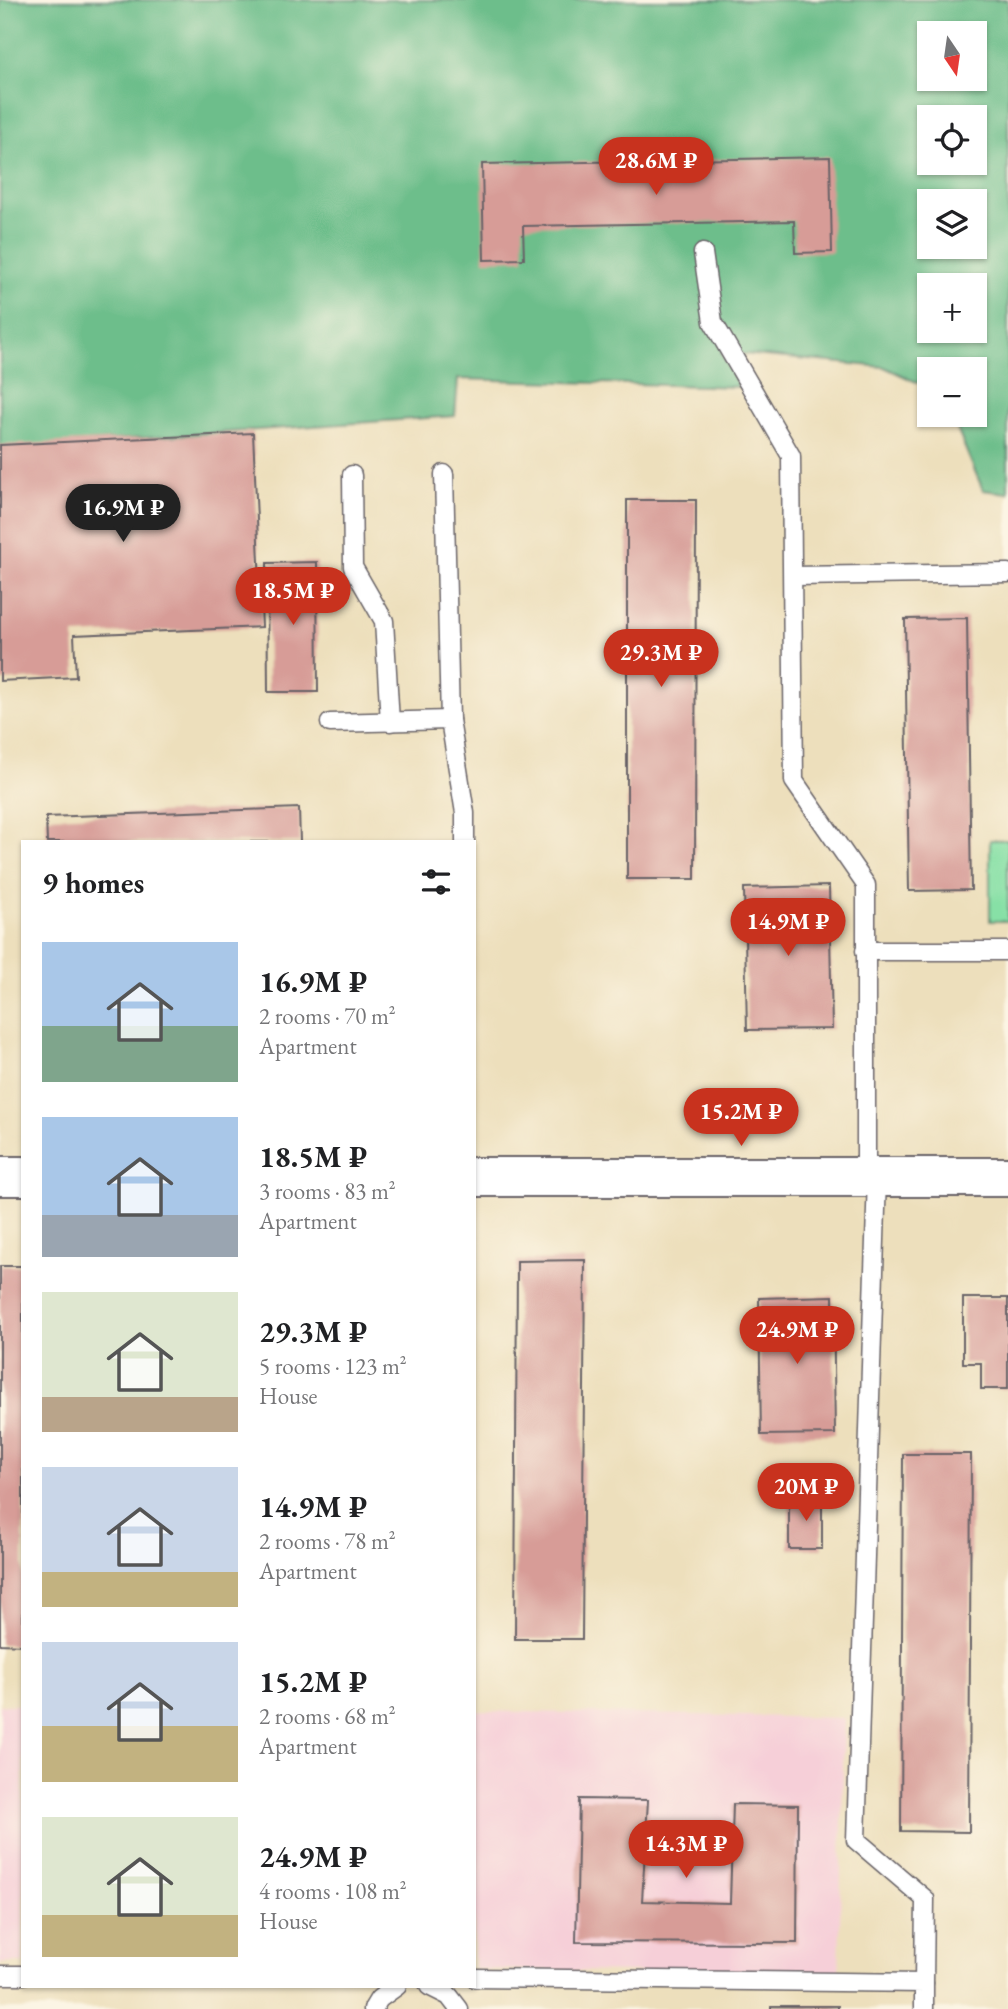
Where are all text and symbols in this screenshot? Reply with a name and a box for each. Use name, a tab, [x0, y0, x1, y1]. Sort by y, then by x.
north arrow	[917, 21, 987, 91]
map controls	[917, 21, 987, 427]
button: locate	[917, 105, 987, 175]
pin: 28.6M ₽	[591, 138, 721, 197]
text: 28.6M ₽	[615, 145, 697, 175]
button: layers	[917, 189, 987, 259]
button: +	[917, 273, 987, 343]
button: −	[917, 357, 987, 427]
pin: 16.9M ₽	[58, 484, 188, 544]
text: 16.9M ₽	[82, 492, 164, 522]
pin: 18.5M ₽	[228, 568, 358, 627]
text: 18.5M ₽	[252, 575, 334, 605]
pin: 29.3M ₽	[596, 630, 726, 689]
text: 29.3M ₽	[620, 637, 702, 667]
text: 9 homes	[42, 863, 144, 902]
icon: filters	[417, 863, 455, 901]
pin: 14.9M ₽	[723, 898, 853, 958]
text: 14.9M ₽	[747, 906, 829, 936]
text: 16.9M ₽	[259, 962, 367, 1001]
icon: home	[98, 970, 182, 1054]
text: 2 rooms · 70 m²	[259, 1001, 396, 1031]
text: Apartment	[259, 1031, 357, 1061]
pin: 15.2M ₽	[676, 1088, 806, 1148]
text: 15.2M ₽	[700, 1096, 782, 1126]
text: 18.5M ₽	[259, 1137, 367, 1176]
icon: home	[98, 1145, 182, 1229]
text: 3 rooms · 83 m²	[259, 1176, 396, 1206]
text: Apartment	[259, 1206, 357, 1236]
pin: 24.9M ₽	[732, 1306, 862, 1366]
text: 29.3M ₽	[259, 1312, 367, 1351]
text: 24.9M ₽	[756, 1314, 838, 1344]
icon: home	[98, 1320, 182, 1404]
text: 5 rooms · 123 m²	[259, 1351, 407, 1381]
text: House	[259, 1381, 318, 1411]
pin: 20M ₽	[757, 1464, 855, 1523]
text: 20M ₽	[773, 1471, 839, 1501]
text: 14.9M ₽	[259, 1487, 367, 1526]
icon: home	[98, 1495, 182, 1579]
text: 2 rooms · 78 m²	[259, 1526, 396, 1556]
text: Apartment	[259, 1556, 357, 1586]
text: 15.2M ₽	[259, 1662, 367, 1701]
icon: home	[98, 1670, 182, 1754]
text: 2 rooms · 68 m²	[259, 1701, 396, 1731]
text: Apartment	[259, 1731, 357, 1761]
pin: 14.3M ₽	[621, 1820, 751, 1880]
text: 14.3M ₽	[645, 1828, 727, 1858]
text: 24.9M ₽	[259, 1837, 367, 1876]
icon: home	[98, 1845, 182, 1929]
text: 4 rooms · 108 m²	[259, 1876, 407, 1906]
text: House	[259, 1906, 318, 1936]

